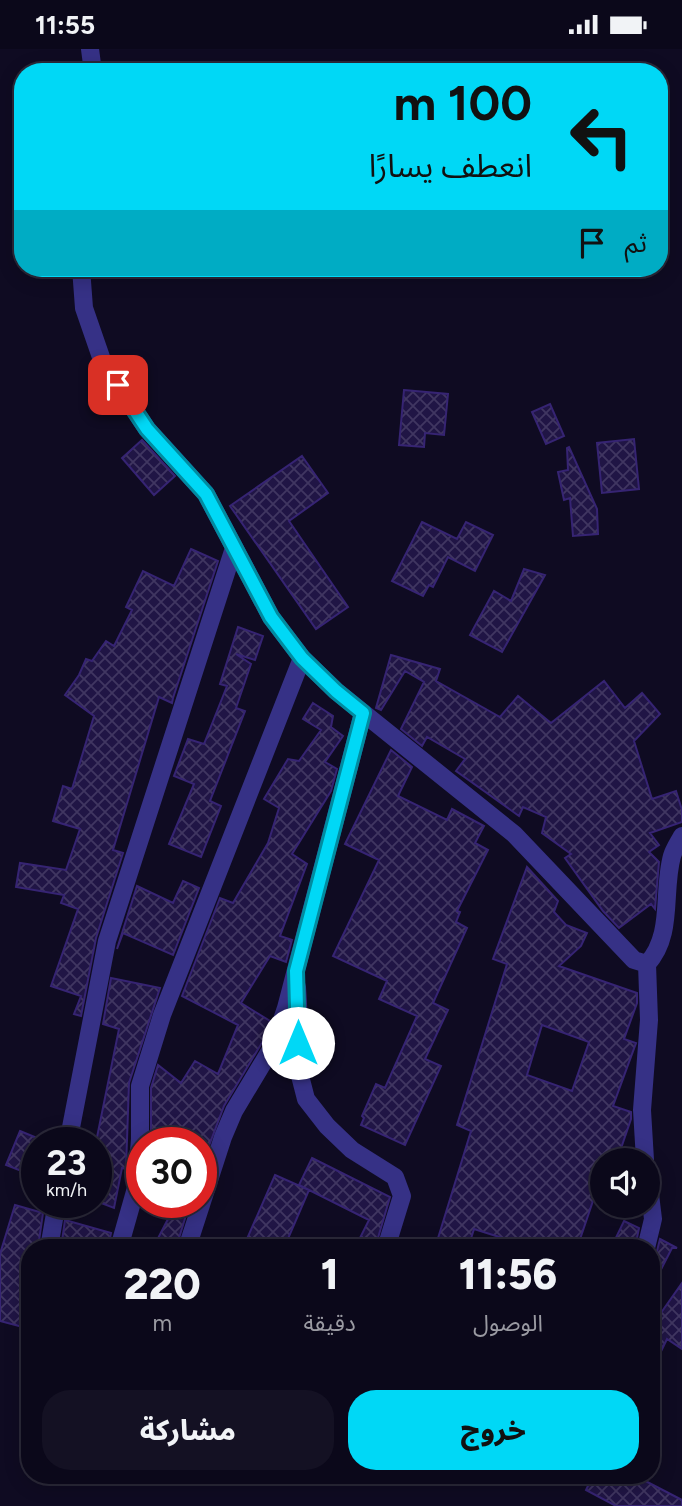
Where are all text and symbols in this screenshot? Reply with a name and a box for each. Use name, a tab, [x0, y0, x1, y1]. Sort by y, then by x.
text: 11:55	[35, 9, 95, 41]
text: 100 m	[393, 73, 532, 132]
icon: left	[556, 91, 647, 182]
text: انعطف يسارًا	[369, 147, 532, 185]
icon: arrive	[573, 224, 611, 262]
text: ثم	[625, 227, 647, 259]
pin	[88, 355, 148, 415]
icon: arrive	[99, 366, 137, 404]
position arrow	[261, 1006, 335, 1080]
speed limit sign: 30	[126, 1127, 217, 1218]
text: 23	[47, 1142, 86, 1184]
map controls	[590, 1148, 660, 1218]
button: sound	[590, 1148, 660, 1218]
text: km/h	[46, 1179, 87, 1201]
text: 1	[321, 1249, 339, 1300]
text: 11:56	[459, 1249, 557, 1300]
text: 220	[124, 1259, 201, 1310]
text: m	[152, 1309, 172, 1337]
text: دقيقة	[303, 1309, 356, 1337]
text: الوصول	[473, 1309, 543, 1337]
button: مشاركة	[42, 1390, 334, 1470]
button: خروج	[348, 1390, 639, 1470]

